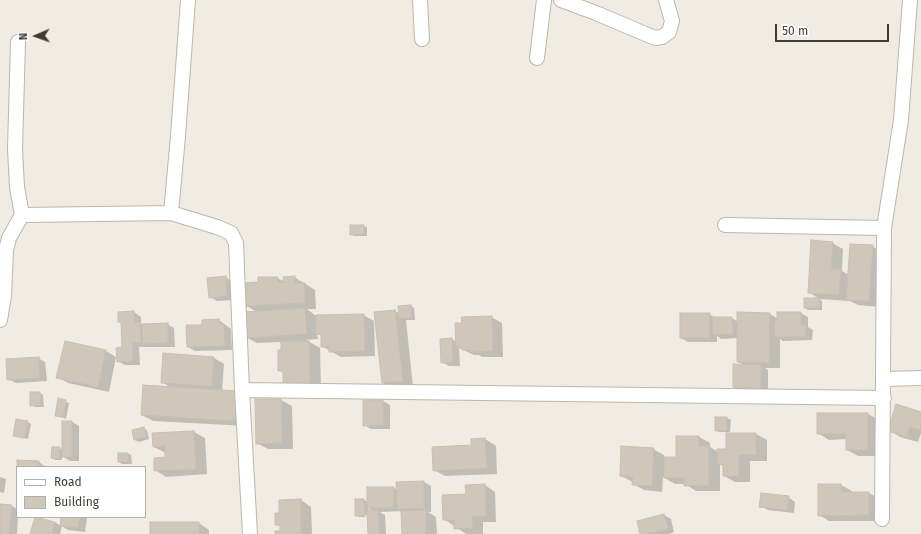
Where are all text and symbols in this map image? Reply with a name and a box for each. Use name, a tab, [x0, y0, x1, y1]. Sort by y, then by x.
north arrow	[16, 16, 56, 56]
scale bar	[777, 16, 891, 42]
text: 50 m	[782, 24, 808, 38]
text: N	[17, 33, 30, 40]
legend	[16, 466, 146, 518]
text: Road	[54, 475, 82, 489]
text: Building	[54, 495, 99, 509]

